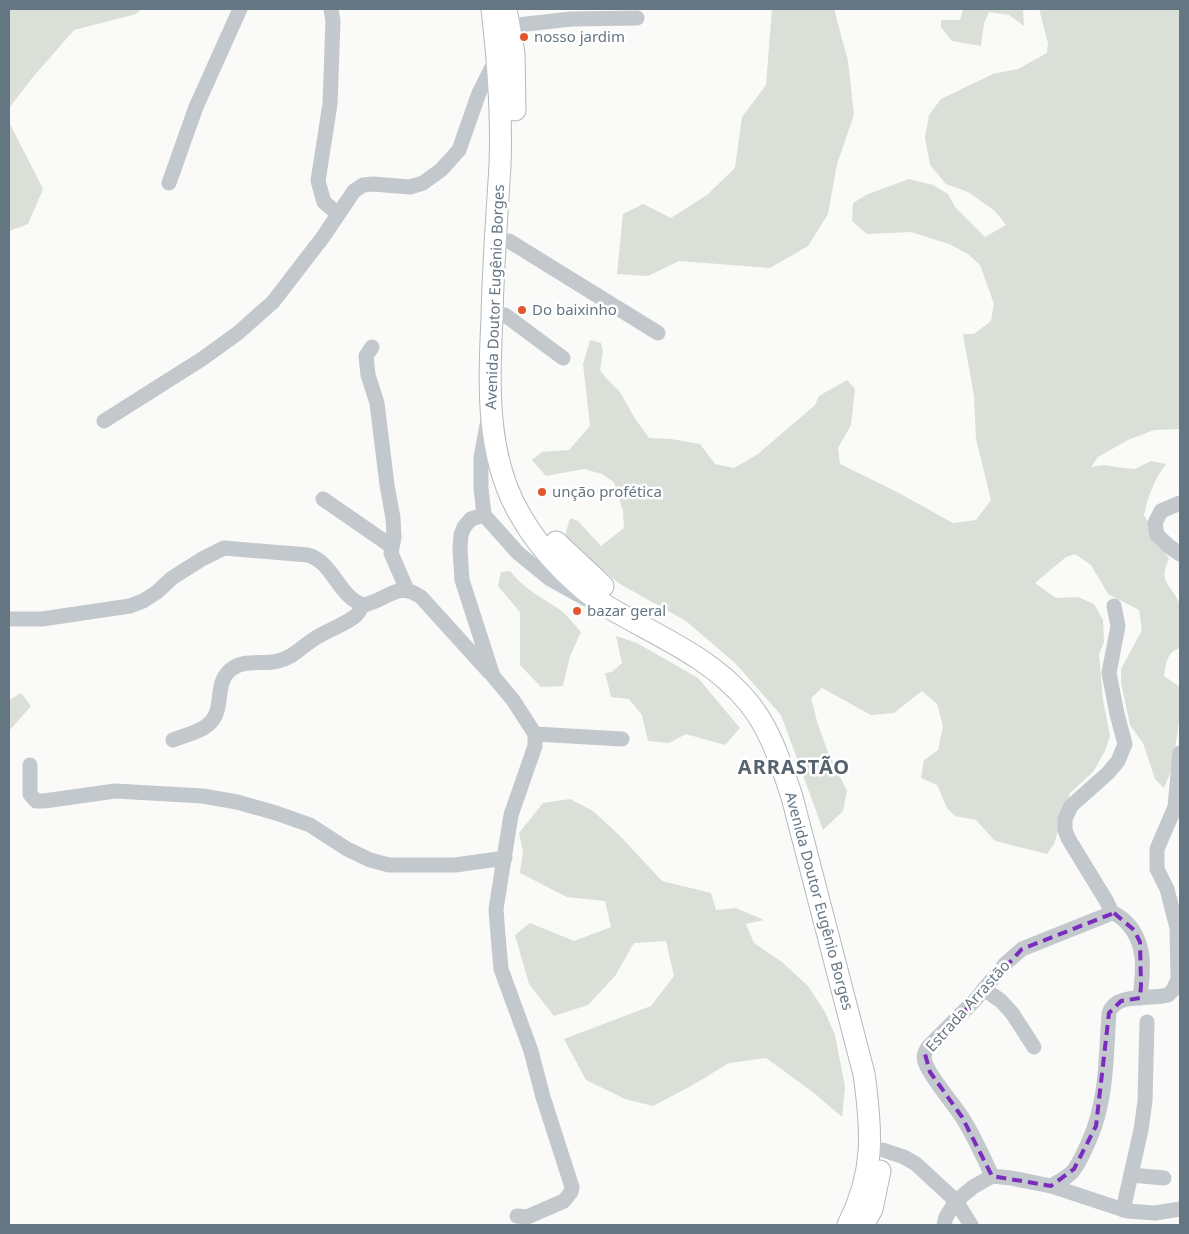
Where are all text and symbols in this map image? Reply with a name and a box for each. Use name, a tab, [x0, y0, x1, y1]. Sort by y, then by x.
place label: nosso jardim	[534, 26, 625, 46]
marker: nosso jardim	[518, 31, 530, 43]
street label: Avenida Doutor Eugênio Borges	[480, 184, 508, 410]
place label: Do baixinho	[532, 299, 617, 319]
marker: Do baixinho	[516, 304, 528, 316]
place label: unção profética	[552, 481, 662, 501]
marker: unção profética	[536, 486, 548, 498]
place label: bazar geral	[587, 600, 666, 620]
marker: bazar geral	[571, 605, 583, 617]
district label: ARRASTÃO	[738, 753, 850, 780]
street label: Avenida Doutor Eugênio Borges	[781, 789, 859, 1012]
street label: Estrada Arrastão	[921, 955, 1014, 1055]

